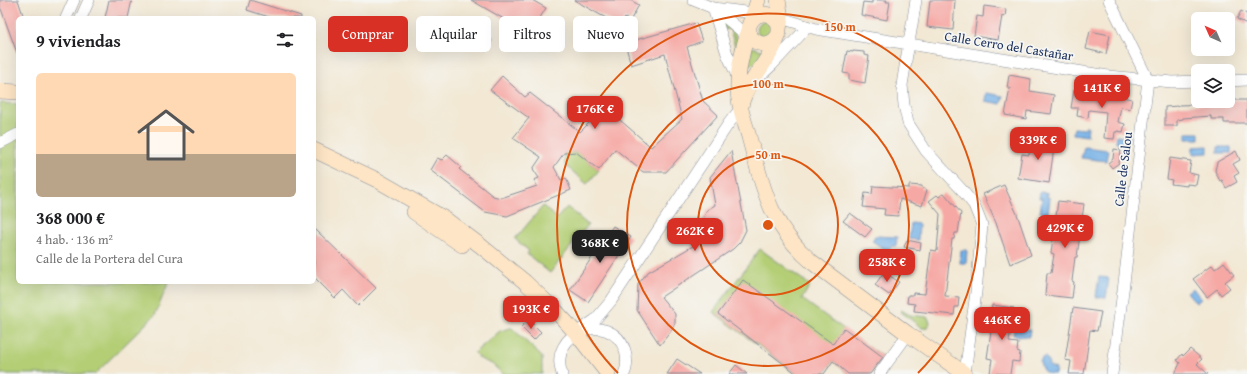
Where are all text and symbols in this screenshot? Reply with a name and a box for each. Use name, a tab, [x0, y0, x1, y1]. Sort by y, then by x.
north arrow	[1191, 12, 1235, 56]
map controls	[1191, 12, 1235, 108]
chip: Comprar	[328, 16, 408, 52]
chip: Alquilar	[416, 16, 491, 52]
chip: Filtros	[499, 16, 565, 52]
chip: Nuevo	[573, 16, 638, 52]
text: 150 m	[824, 18, 857, 35]
street label: Calle Cerro del Castañar	[943, 26, 1075, 66]
text: 9 viviendas	[36, 28, 121, 53]
icon: filters	[274, 29, 296, 51]
button: layers	[1191, 64, 1235, 108]
text: 100 m	[752, 75, 785, 92]
pin: 141K €	[1069, 75, 1135, 109]
text: 141K €	[1083, 78, 1121, 97]
pin: 176K €	[562, 96, 628, 130]
icon: home	[130, 99, 202, 171]
text: 176K €	[576, 99, 614, 118]
pin: 339K €	[1005, 127, 1071, 161]
text: 339K €	[1019, 130, 1057, 149]
street label: Calle de Salou	[1109, 131, 1137, 207]
text: 50 m	[755, 146, 781, 163]
text: 368 000 €	[36, 205, 105, 230]
pin: 429K €	[1032, 215, 1098, 249]
pin: 262K €	[662, 218, 728, 252]
centre of rings	[761, 218, 775, 232]
text: 429K €	[1046, 218, 1084, 237]
text: 262K €	[676, 221, 714, 240]
text: 4 hab. · 136 m²	[36, 230, 113, 249]
pin: 368K €	[567, 230, 633, 264]
text: 368K €	[581, 233, 619, 252]
text: Calle de la Portera del Cura	[36, 249, 183, 268]
pin: 258K €	[854, 249, 920, 283]
text: 258K €	[868, 252, 906, 271]
pin: 193K €	[498, 296, 564, 330]
text: 193K €	[512, 299, 550, 318]
pin: 446K €	[969, 307, 1035, 341]
text: 446K €	[983, 310, 1021, 329]

